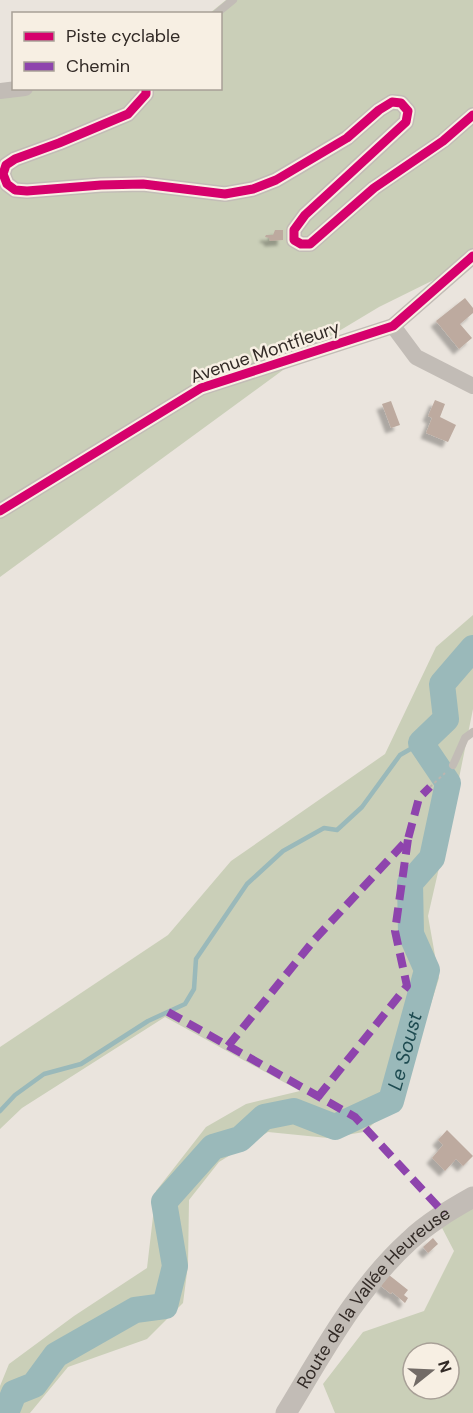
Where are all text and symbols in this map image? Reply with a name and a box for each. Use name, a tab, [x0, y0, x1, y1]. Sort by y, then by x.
legend	[12, 12, 222, 90]
text: Piste cyclable	[66, 24, 180, 48]
text: Chemin	[66, 54, 130, 78]
street label: Avenue Montfleury	[187, 315, 343, 389]
water label: Le Soust	[382, 1009, 428, 1093]
street label: Route de la Vallée Heureuse	[291, 1201, 455, 1393]
north arrow	[401, 1341, 461, 1401]
text: N	[433, 1358, 457, 1375]

